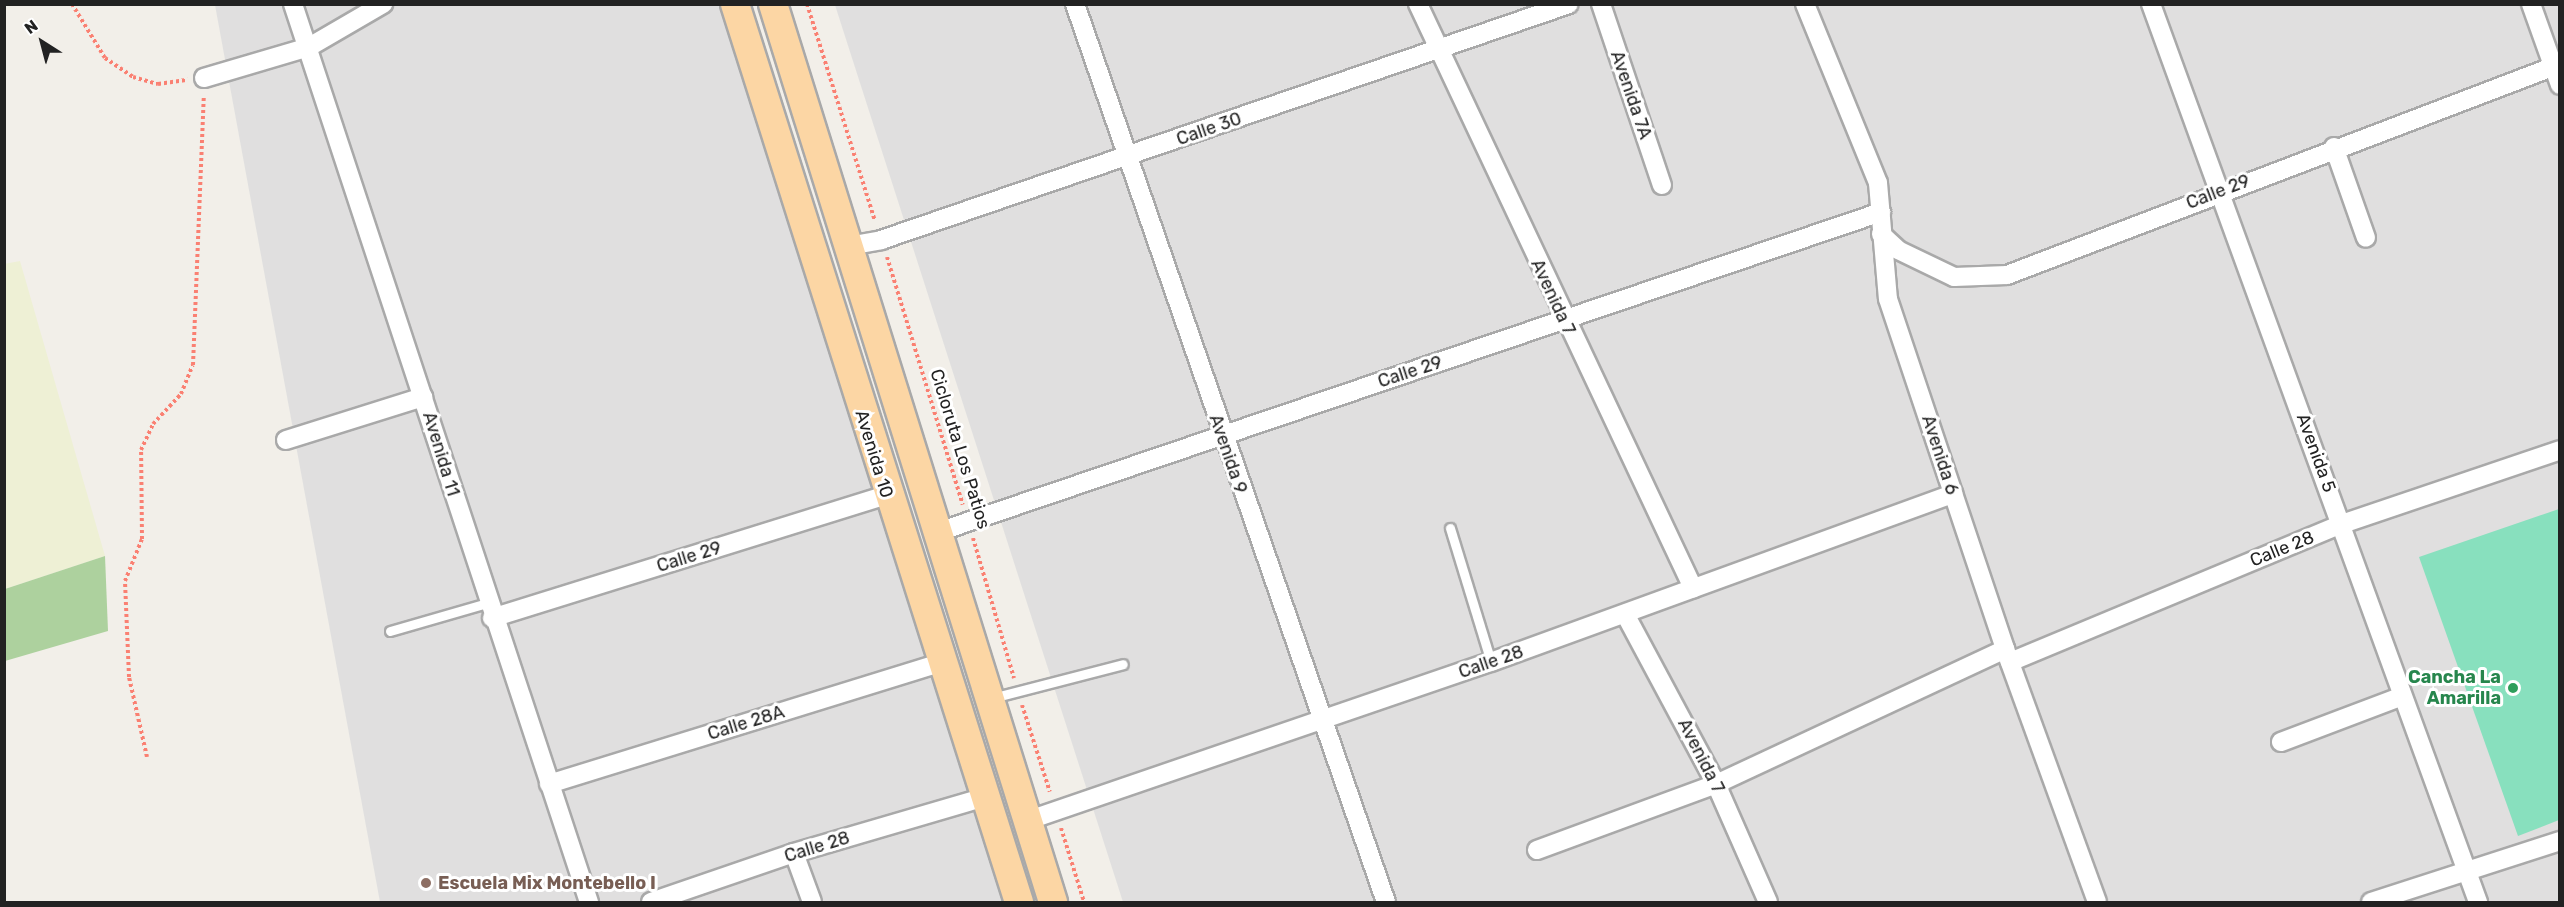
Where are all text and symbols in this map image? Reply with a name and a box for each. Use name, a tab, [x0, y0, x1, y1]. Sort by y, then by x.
north arrow	[12, 12, 72, 72]
text: N	[21, 16, 41, 38]
street label: Avenida 7A	[1606, 48, 1656, 142]
street label: Calle 30	[1174, 108, 1244, 150]
street label: Calle 29	[2183, 170, 2253, 214]
street label: Avenida 7	[1526, 256, 1580, 338]
street label: Calle 29	[1375, 351, 1445, 393]
street label: Cicloruta Los Patios	[925, 366, 995, 532]
street label: Avenida 10	[850, 407, 898, 501]
street label: Avenida 11	[418, 409, 464, 499]
street label: Avenida 5	[2292, 411, 2340, 495]
street label: Avenida 9	[1204, 412, 1252, 496]
street label: Avenida 6	[1917, 412, 1963, 498]
street label: Calle 28	[2247, 526, 2317, 572]
street label: Calle 29	[654, 537, 724, 577]
street label: Calle 28	[1456, 641, 1526, 683]
place label: Cancha La Amarilla	[2408, 667, 2501, 710]
marker: Cancha La Amarilla	[2506, 681, 2520, 695]
street label: Calle 28A	[705, 701, 787, 745]
street label: Avenida 7	[1673, 715, 1729, 797]
street label: Calle 28	[782, 827, 852, 867]
place label: Escuela Mix Montebello I	[438, 872, 656, 894]
marker: Escuela Mix Montebello I	[419, 876, 433, 890]

